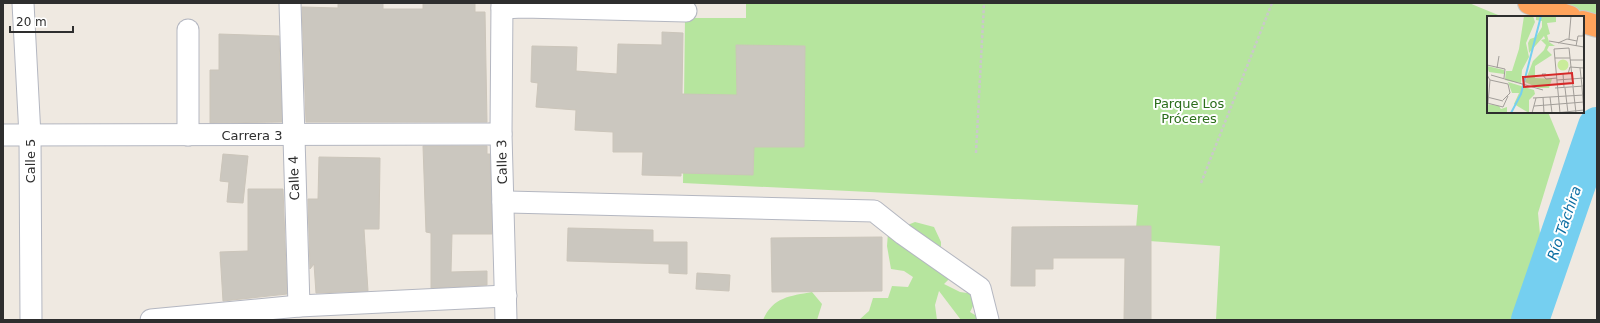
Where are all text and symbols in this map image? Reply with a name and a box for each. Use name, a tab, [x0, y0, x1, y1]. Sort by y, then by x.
scale bar	[10, 8, 73, 34]
text: 20 m	[16, 15, 47, 29]
inset map	[1487, 16, 1584, 113]
park label: Parque Los Próceres	[1154, 96, 1225, 126]
street label: Carrera 3	[222, 128, 282, 143]
street label: Calle 5	[23, 139, 38, 183]
street label: Calle 3	[494, 140, 510, 184]
street label: Calle 4	[286, 155, 302, 201]
water label: Río Táchira	[1544, 184, 1584, 262]

